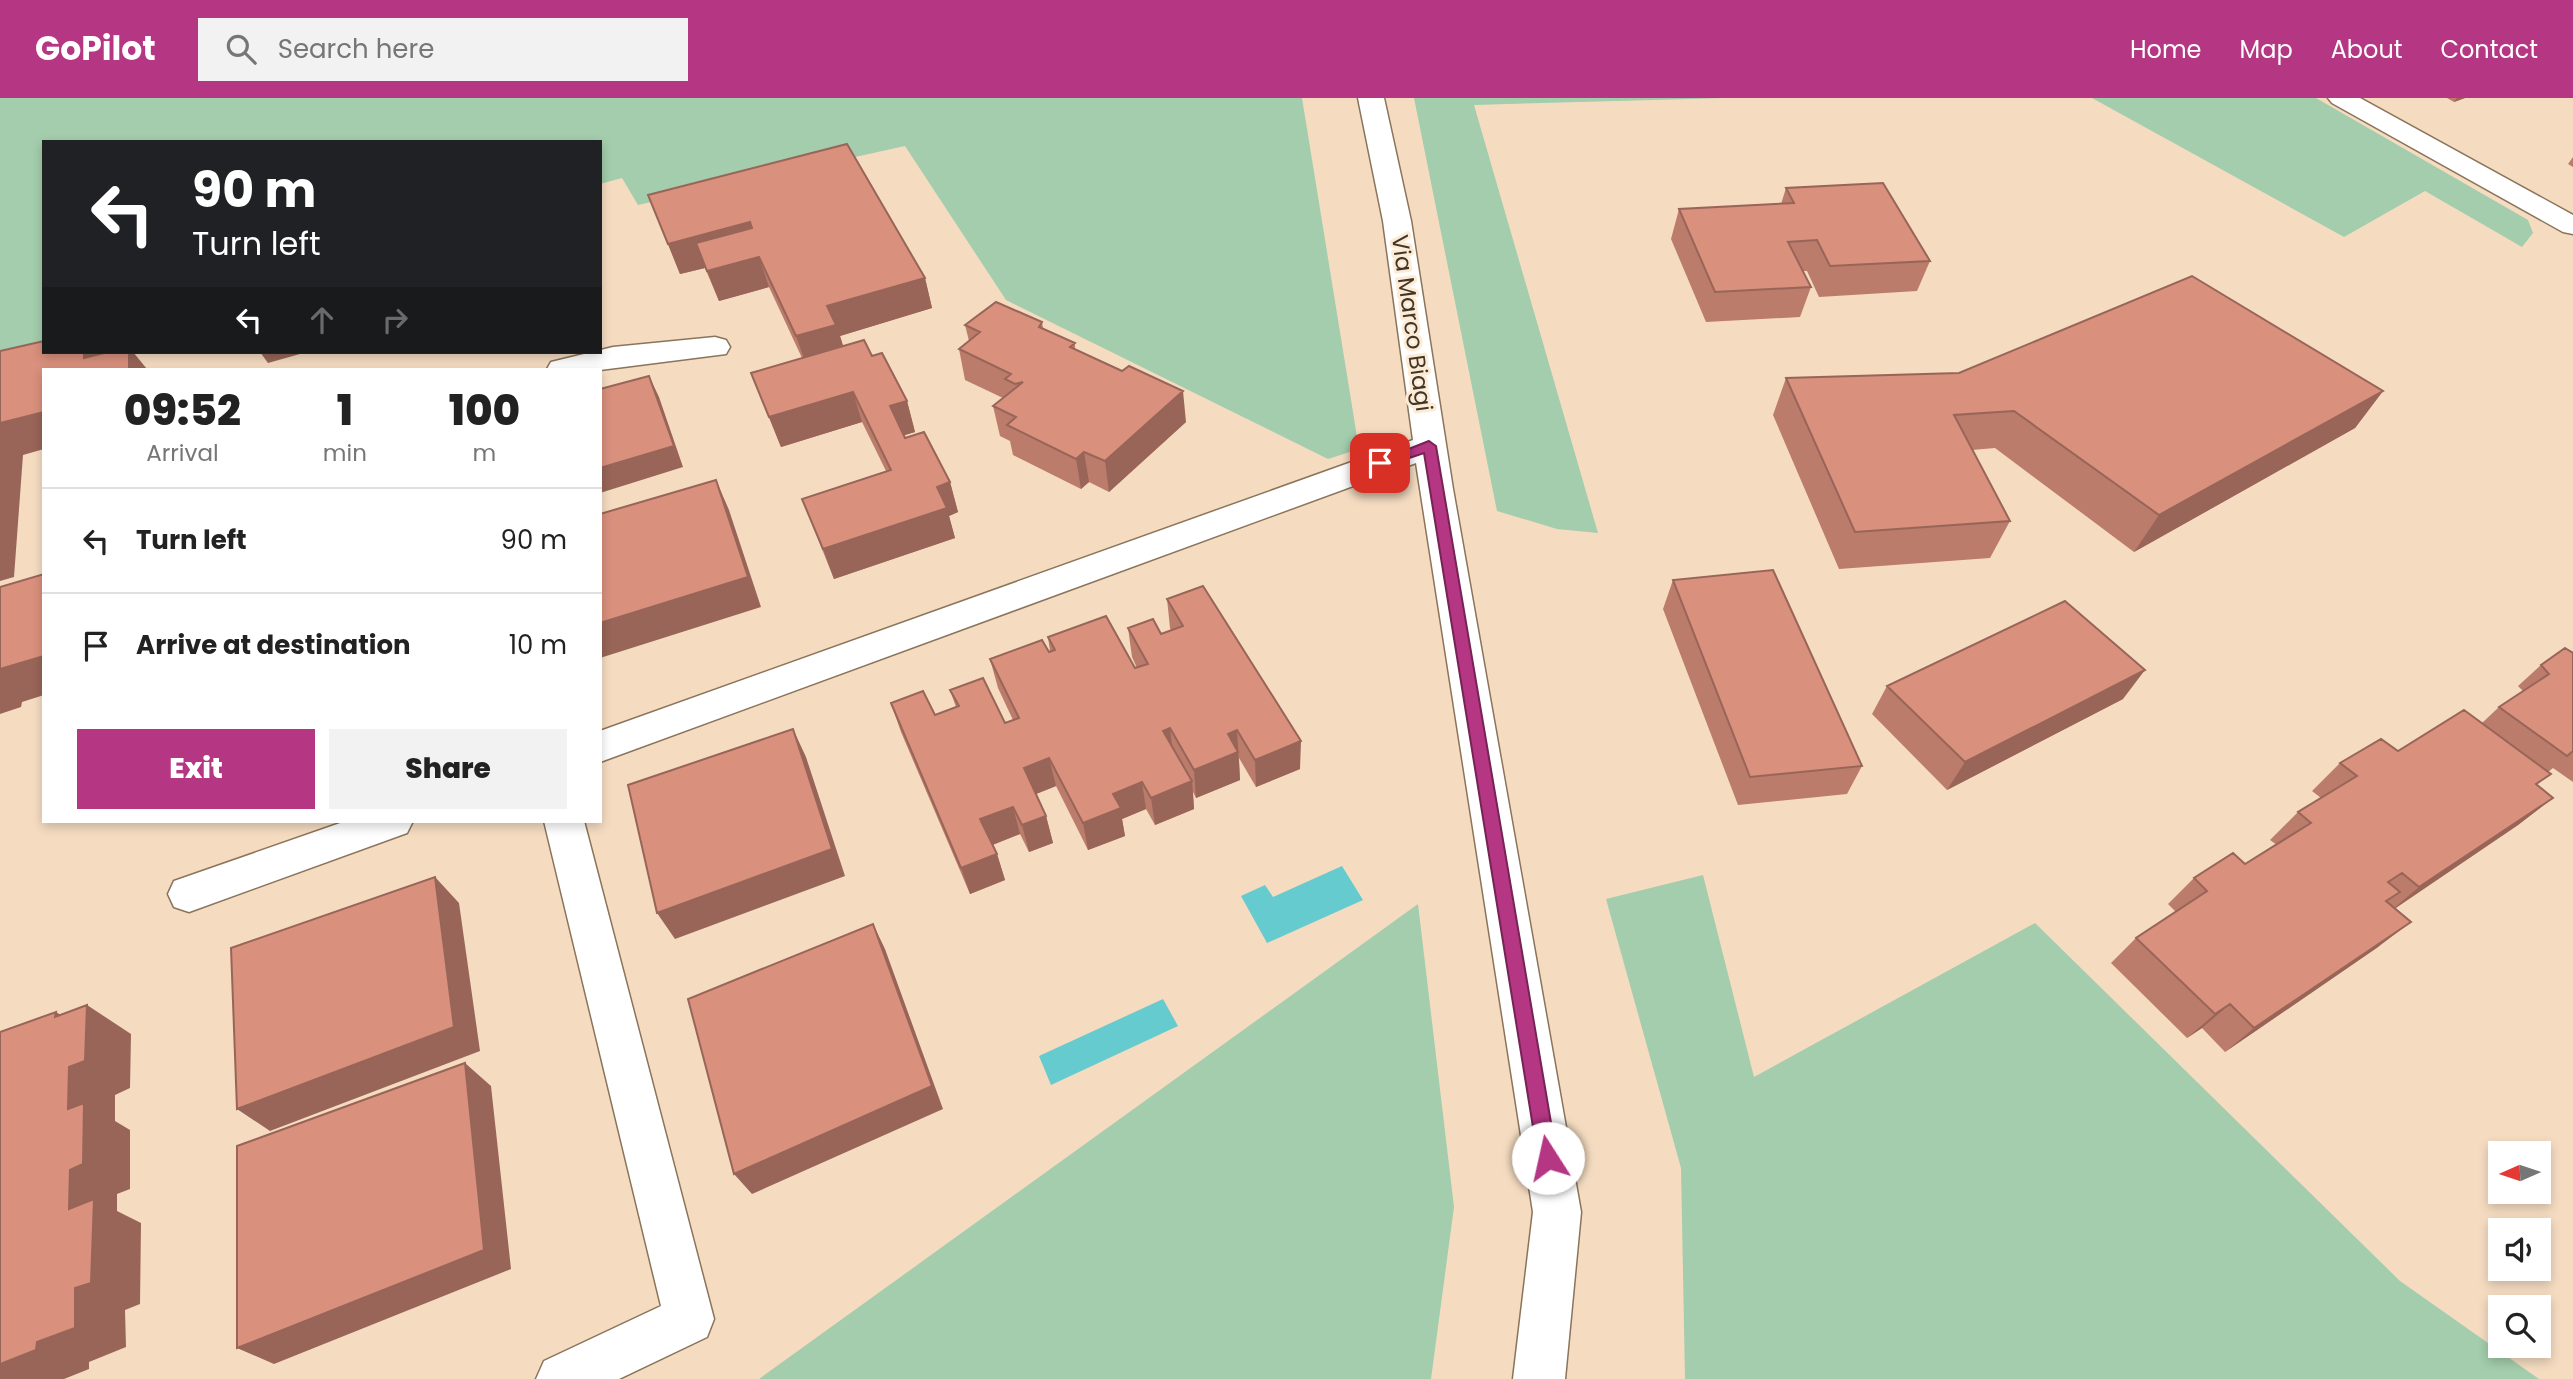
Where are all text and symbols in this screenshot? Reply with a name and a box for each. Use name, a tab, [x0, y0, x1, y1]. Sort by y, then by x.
search box	[198, 18, 688, 81]
text: GoPilot	[35, 25, 156, 72]
icon: search	[222, 30, 260, 68]
text: Search here	[278, 31, 434, 67]
text: Home	[2130, 33, 2202, 66]
text: Map	[2240, 33, 2293, 66]
text: About	[2331, 33, 2402, 66]
text: Contact	[2440, 33, 2538, 66]
text: 90 m	[192, 156, 316, 224]
icon: left	[77, 168, 168, 259]
text: Turn left	[192, 221, 321, 266]
street label: Via Marco Biagi	[1384, 233, 1440, 413]
icon: left	[230, 301, 268, 339]
icon: ahead	[303, 301, 341, 339]
icon: right	[376, 301, 414, 339]
text: 09:52	[124, 381, 241, 440]
text: 1	[337, 381, 353, 440]
text: 100	[449, 381, 520, 440]
pin	[1350, 433, 1410, 493]
text: Arrival	[146, 437, 219, 469]
text: min	[323, 437, 367, 469]
text: m	[473, 437, 496, 469]
icon: arrive	[1361, 444, 1399, 482]
icon: left	[77, 522, 115, 560]
text: Turn left	[136, 522, 247, 558]
text: 90 m	[501, 522, 567, 558]
icon: arrive	[77, 627, 115, 665]
text: Arrive at destination	[136, 627, 411, 663]
text: 10 m	[509, 627, 567, 663]
button: Exit	[77, 729, 315, 809]
button: Share	[329, 729, 567, 809]
position arrow	[1511, 1121, 1585, 1195]
north arrow	[2488, 1141, 2552, 1204]
map controls	[2488, 1141, 2551, 1358]
button: sound	[2488, 1218, 2551, 1281]
button: search	[2488, 1295, 2551, 1358]

